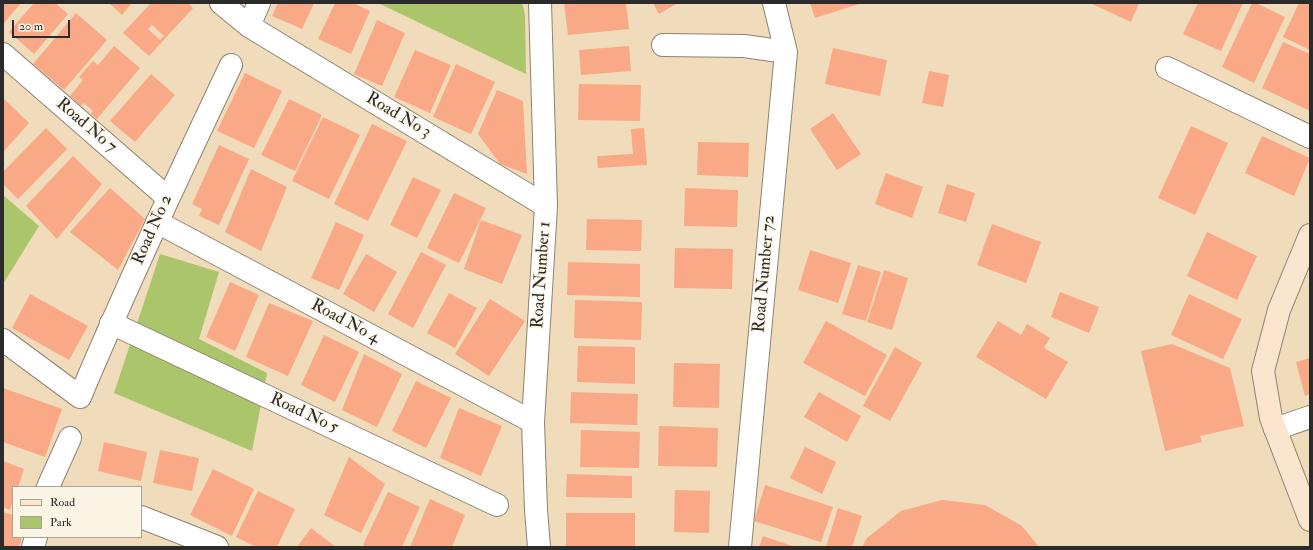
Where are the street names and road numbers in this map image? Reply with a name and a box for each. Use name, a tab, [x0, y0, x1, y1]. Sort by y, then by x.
street label: Road No 3	[362, 89, 434, 143]
street label: Road No 7	[52, 94, 120, 158]
street label: Road No 2	[129, 192, 177, 268]
street label: Road Number 72	[750, 215, 780, 333]
street label: Road Number 1	[528, 221, 556, 329]
street label: Road No 4	[307, 295, 383, 349]
street label: Road No 5	[267, 389, 341, 439]

